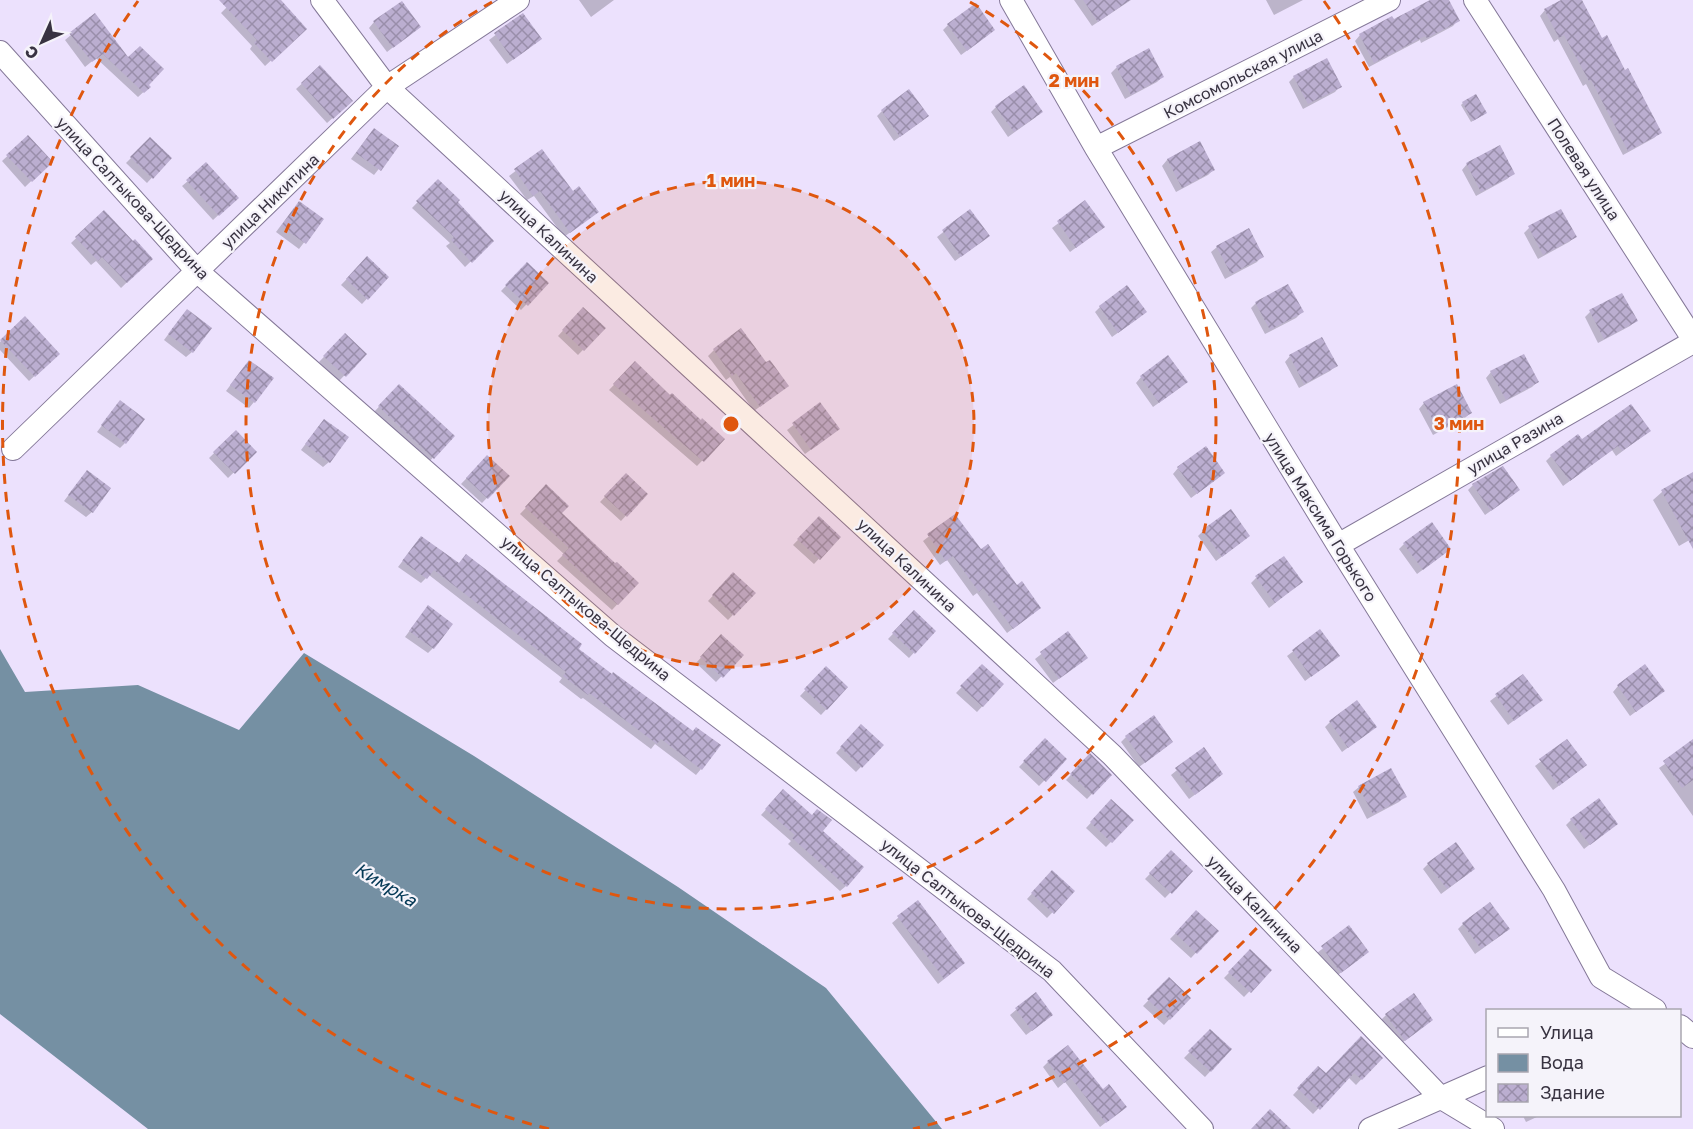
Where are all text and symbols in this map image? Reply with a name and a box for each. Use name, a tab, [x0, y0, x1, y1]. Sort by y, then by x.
north arrow	[12, 12, 72, 72]
street label: Комсомольская улица	[1160, 25, 1326, 123]
text: С	[20, 42, 42, 64]
text: 2 мин	[1049, 69, 1099, 91]
street label: улица Салтыкова-Щедрина	[52, 112, 214, 284]
street label: Полевая улица	[1543, 114, 1625, 224]
street label: улица Никитина	[217, 149, 323, 253]
text: 1 мин	[707, 169, 755, 191]
street label: улица Калинина	[495, 185, 603, 287]
street label: улица Разина	[1464, 407, 1566, 479]
text: 3 мин	[1434, 412, 1484, 434]
centre of rings	[721, 414, 741, 434]
street label: улица Максима Горького	[1261, 429, 1381, 605]
street label: улица Калинина	[853, 514, 961, 616]
street label: улица Салтыкова-Щедрина	[497, 531, 675, 685]
street label: улица Салтыкова-Щедрина	[877, 834, 1059, 982]
street label: улица Калинина	[1203, 851, 1307, 957]
water label: Кимрка	[351, 857, 421, 911]
legend	[1486, 1009, 1681, 1117]
text: Улица	[1540, 1021, 1594, 1043]
text: Вода	[1540, 1051, 1584, 1073]
text: Здание	[1540, 1081, 1605, 1103]

